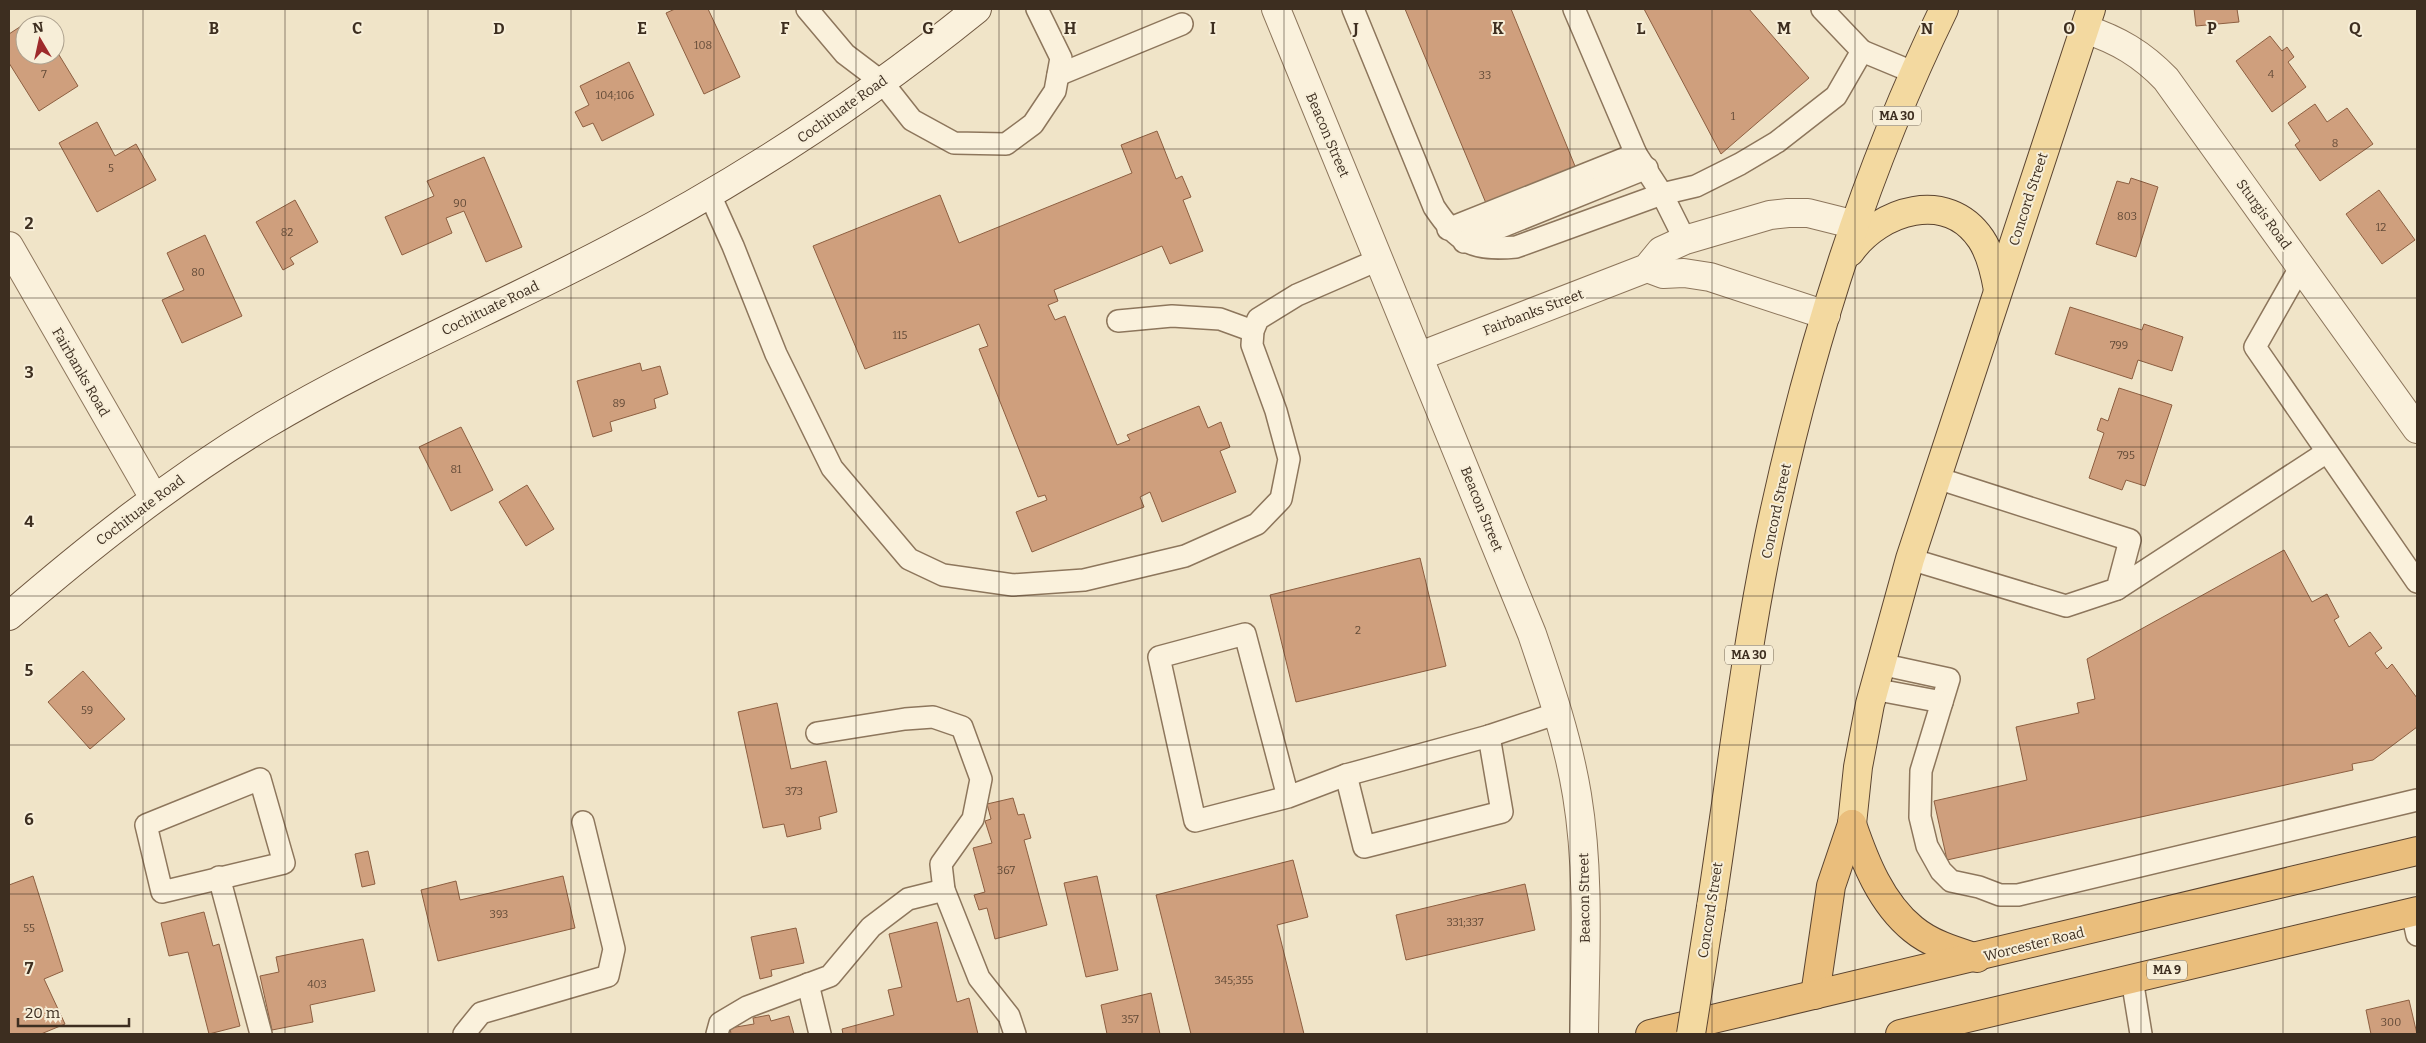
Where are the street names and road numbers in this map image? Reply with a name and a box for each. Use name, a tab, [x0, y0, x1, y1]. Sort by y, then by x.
street label: Cochituate Road	[794, 72, 891, 147]
street label: Beacon Street	[1302, 90, 1353, 180]
road number: MA 30	[1873, 106, 1921, 125]
street label: Concord Street	[2005, 150, 2052, 248]
street label: Sturgis Road	[2233, 176, 2295, 252]
street label: Cochituate Road	[439, 278, 542, 339]
street label: Fairbanks Street	[1480, 285, 1586, 339]
street label: Fairbanks Road	[48, 325, 113, 420]
street label: Concord Street	[1758, 462, 1795, 560]
street label: Beacon Street	[1457, 464, 1506, 554]
street label: Cochituate Road	[93, 472, 188, 549]
road number: MA 30	[1725, 646, 1773, 664]
street label: Beacon Street	[1575, 853, 1594, 943]
street label: Concord Street	[1695, 861, 1726, 959]
street label: Worcester Road	[1982, 924, 2086, 965]
road number: MA 9	[2147, 960, 2187, 980]

